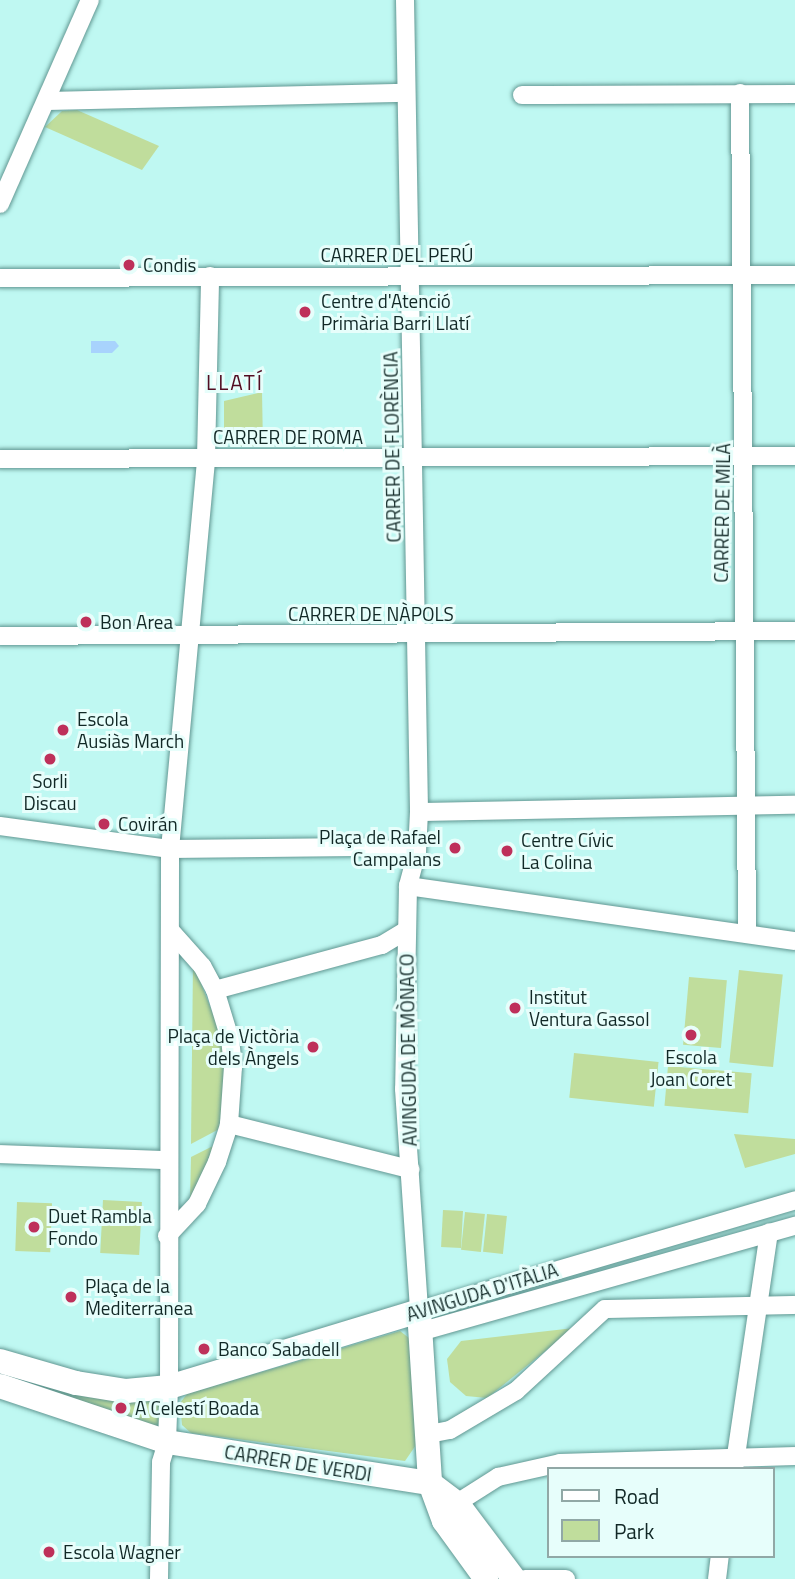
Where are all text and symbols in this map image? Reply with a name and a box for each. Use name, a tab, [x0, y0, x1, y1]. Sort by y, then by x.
street label: CARRER DEL PERÚ	[320, 244, 474, 266]
place label: Condis	[143, 254, 196, 276]
marker: Condis	[121, 257, 137, 273]
place label: Centre d'Atenció Primària Barri Llatí	[321, 290, 469, 334]
marker: Centre d'Atenció Primària Barri Llatí	[295, 302, 315, 322]
street label: CARRER DE FLORÈNCIA	[379, 351, 405, 543]
district label: LLATÍ	[207, 369, 263, 395]
street label: CARRER DE ROMA	[213, 426, 363, 448]
street label: CARRER DE MILÀ	[709, 443, 735, 583]
street label: CARRER DE NÀPOLS	[288, 603, 454, 625]
place label: Bon Area	[100, 611, 173, 633]
marker: Bon Area	[78, 614, 94, 630]
place label: Escola Ausiàs March	[77, 708, 184, 752]
marker: Escola Ausiàs March	[55, 722, 71, 738]
marker: Sorli Discau	[42, 751, 58, 767]
place label: Sorli Discau	[23, 770, 77, 814]
place label: Covirán	[118, 813, 178, 835]
marker: Covirán	[96, 816, 112, 832]
place label: Plaça de Rafael Campalans	[319, 826, 441, 870]
place label: Centre Cívic La Colina	[521, 829, 614, 873]
marker: Plaça de Rafael Campalans	[447, 840, 463, 856]
marker: Centre Cívic La Colina	[499, 843, 515, 859]
street label: AVINGUDA DE MÒNACO	[395, 953, 421, 1147]
place label: Institut Ventura Gassol	[529, 986, 650, 1030]
marker: Institut Ventura Gassol	[507, 1000, 523, 1016]
place label: Plaça de Victòria dels Àngels	[168, 1025, 299, 1069]
marker: Escola Joan Coret	[683, 1027, 699, 1043]
marker: Plaça de Victòria dels Àngels	[305, 1039, 321, 1055]
place label: Escola Joan Coret	[650, 1046, 732, 1090]
place label: Duet Rambla Fondo	[48, 1205, 152, 1249]
marker: Duet Rambla Fondo	[26, 1219, 42, 1235]
street label: AVINGUDA D'ITÀLIA	[403, 1258, 561, 1326]
place label: Plaça de la Mediterranea	[85, 1275, 193, 1319]
marker: Plaça de la Mediterranea	[63, 1289, 79, 1305]
place label: Banco Sabadell	[218, 1338, 340, 1360]
marker: Banco Sabadell	[196, 1341, 212, 1357]
place label: A Celestí Boada	[135, 1397, 259, 1419]
marker: A Celestí Boada	[113, 1400, 129, 1416]
street label: CARRER DE VERDI	[223, 1440, 373, 1486]
legend	[546, 1467, 774, 1558]
text: Road	[614, 1480, 659, 1512]
text: Park	[614, 1515, 654, 1547]
place label: Escola Wagner	[63, 1541, 181, 1563]
marker: Escola Wagner	[41, 1544, 57, 1560]

